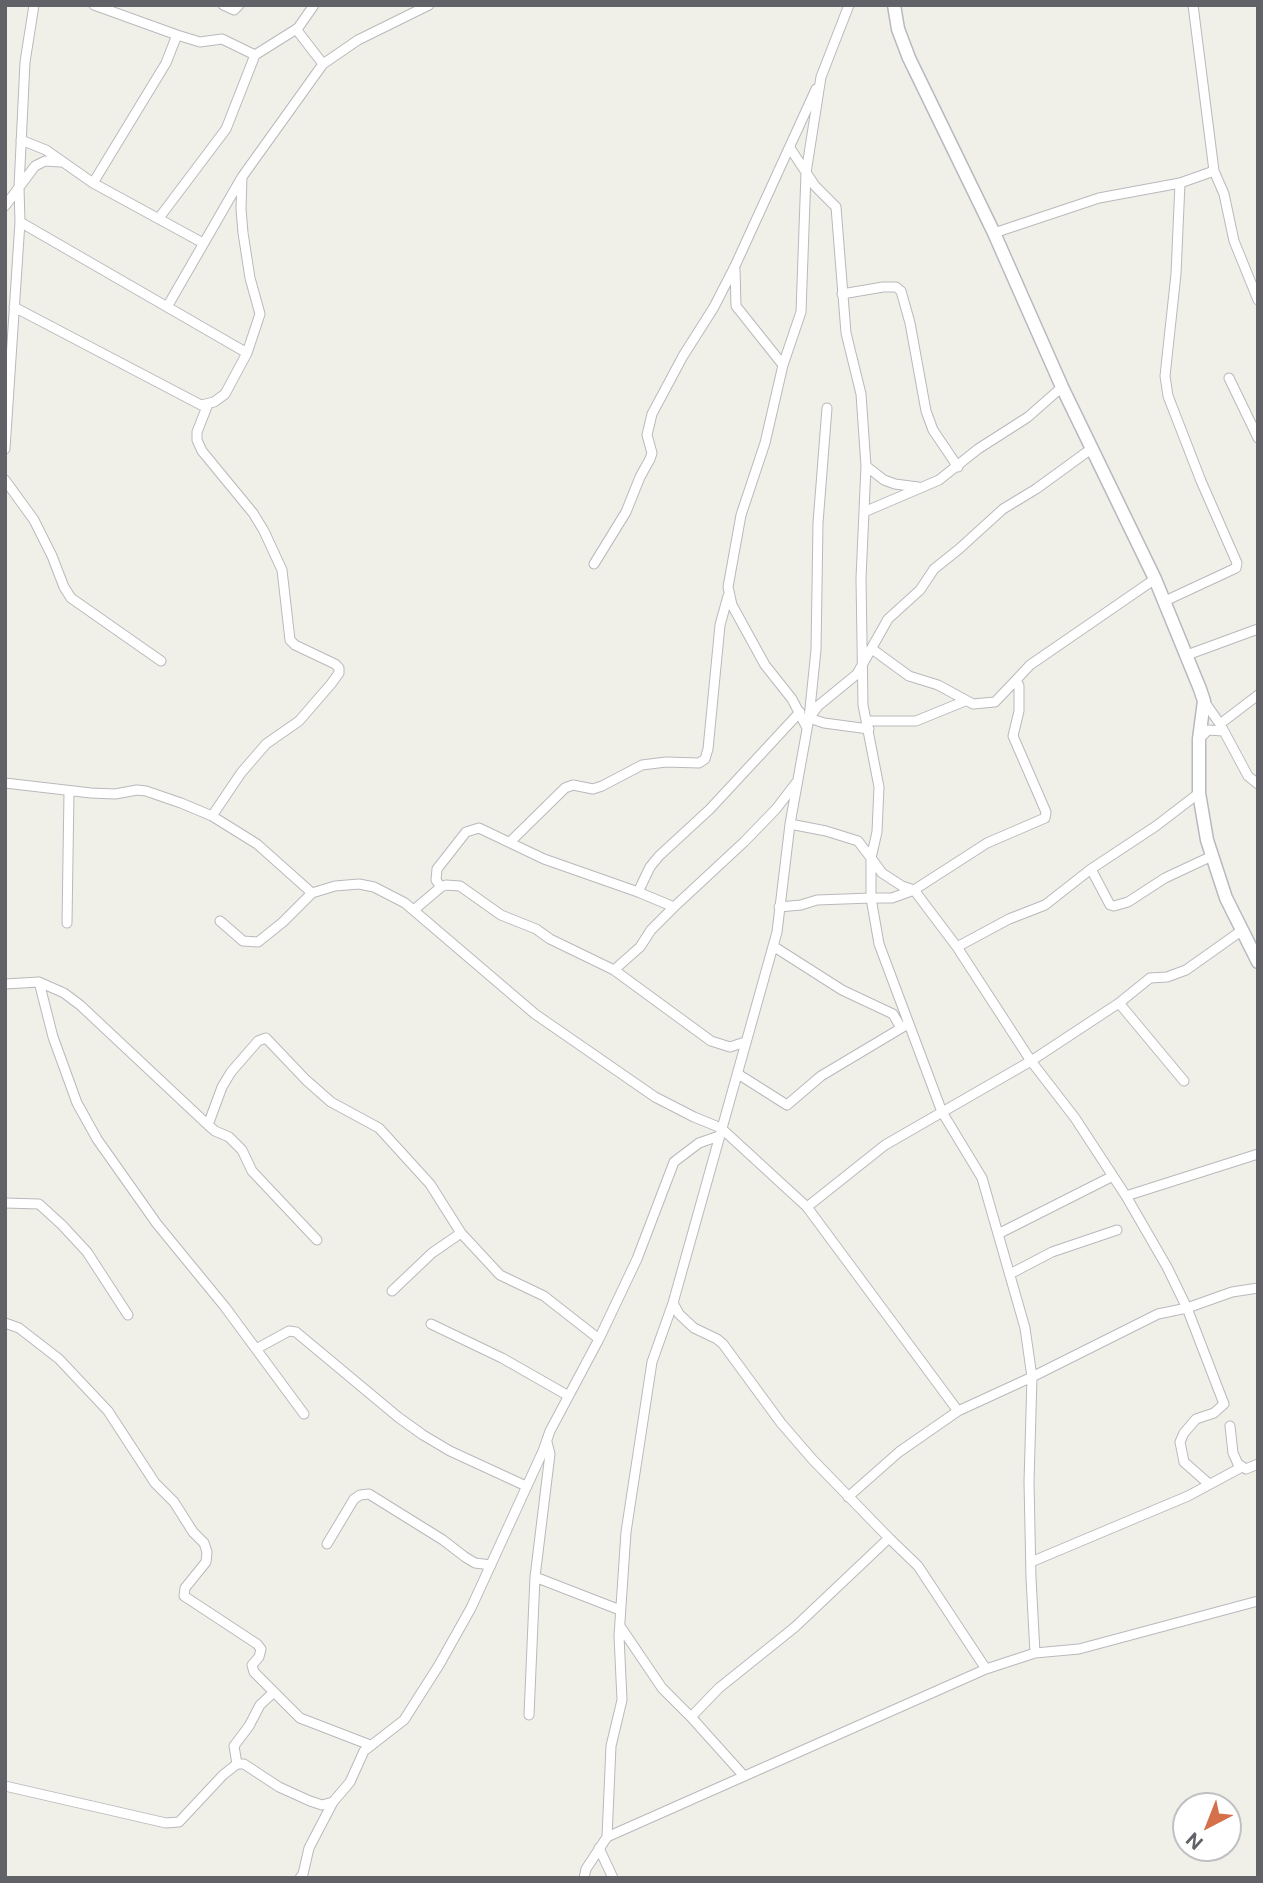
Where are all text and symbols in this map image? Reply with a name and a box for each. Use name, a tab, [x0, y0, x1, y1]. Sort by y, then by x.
north arrow	[1172, 1792, 1242, 1862]
text: N	[1181, 1828, 1207, 1854]

